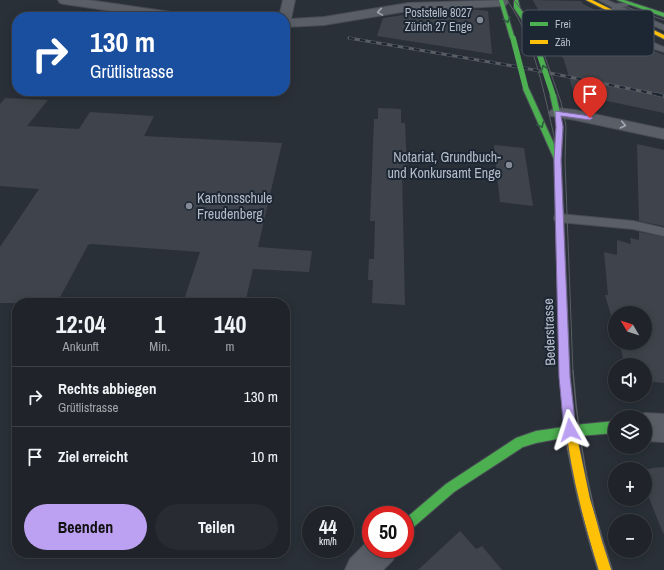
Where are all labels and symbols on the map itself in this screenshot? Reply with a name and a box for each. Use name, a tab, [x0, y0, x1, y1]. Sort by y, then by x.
place label: Poststelle 8027 Zürich 27 Enge	[405, 5, 473, 35]
one-way arrow	[377, 7, 383, 16]
legend	[522, 10, 654, 56]
marker: Poststelle 8027 Zürich 27 Enge	[475, 15, 485, 25]
one-way arrow	[502, 16, 511, 23]
text: Frei	[555, 17, 571, 31]
text: Zäh	[555, 35, 571, 49]
one-way arrow	[540, 65, 549, 72]
pin	[573, 77, 607, 118]
one-way arrow	[537, 121, 545, 128]
one-way arrow	[620, 121, 626, 129]
place label: Notariat, Grundbuch- und Konkursamt Enge	[387, 148, 501, 182]
marker: Notariat, Grundbuch- und Konkursamt Enge	[504, 160, 514, 170]
place label: Kantonsschule Freudenberg	[197, 189, 272, 223]
marker: Kantonsschule Freudenberg	[184, 201, 194, 211]
street label: Bederstrasse	[539, 298, 559, 366]
north arrow	[608, 306, 652, 350]
position arrow	[549, 409, 591, 451]
speed limit sign: 50	[362, 506, 414, 558]

